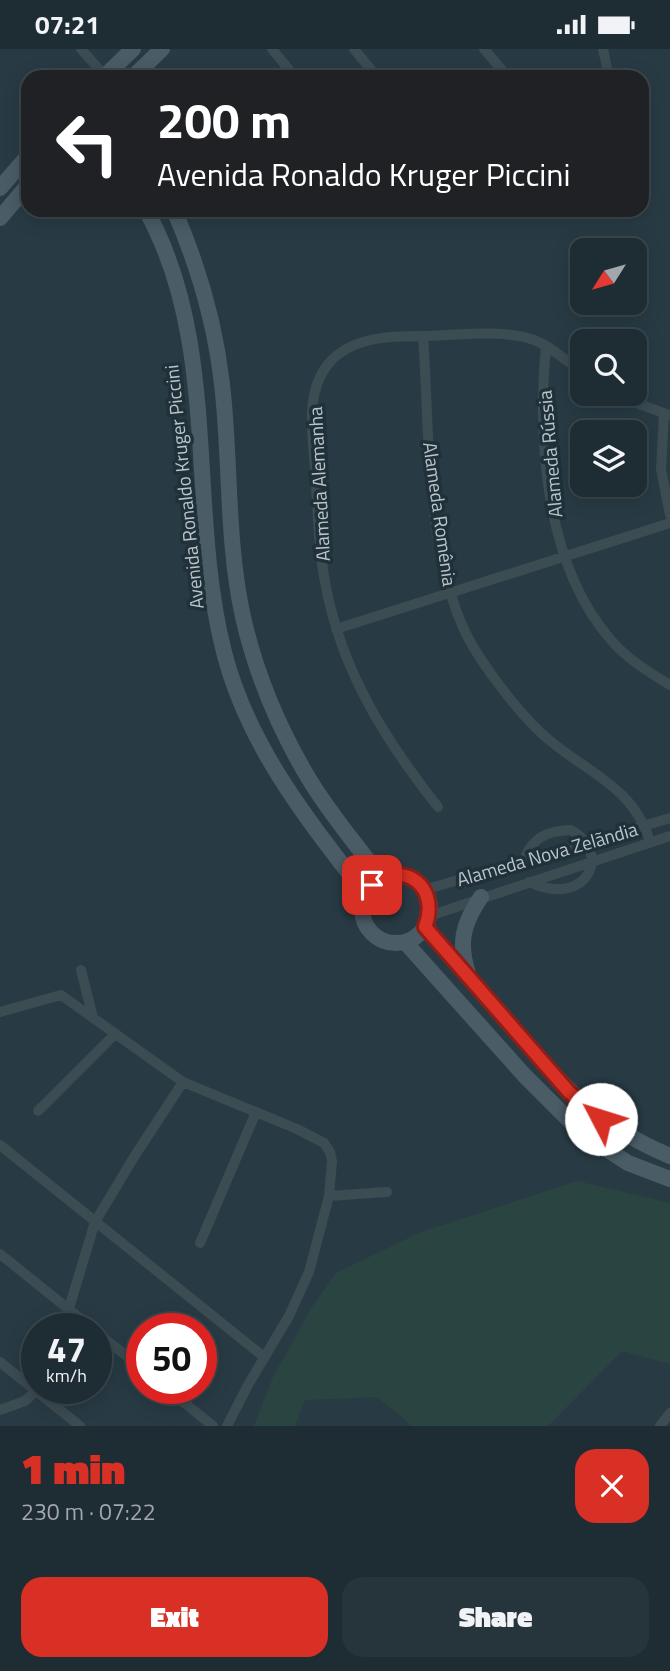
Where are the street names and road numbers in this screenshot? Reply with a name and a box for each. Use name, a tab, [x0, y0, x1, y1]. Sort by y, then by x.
street label: Avenida Ronaldo Kruger Piccini	[156, 363, 211, 611]
street label: Alameda Rússia	[529, 389, 570, 519]
street label: Alameda Alemanha	[300, 405, 337, 562]
street label: Alameda Romênia	[416, 440, 465, 588]
street label: Alameda Nova Zelãndia	[453, 814, 641, 893]

